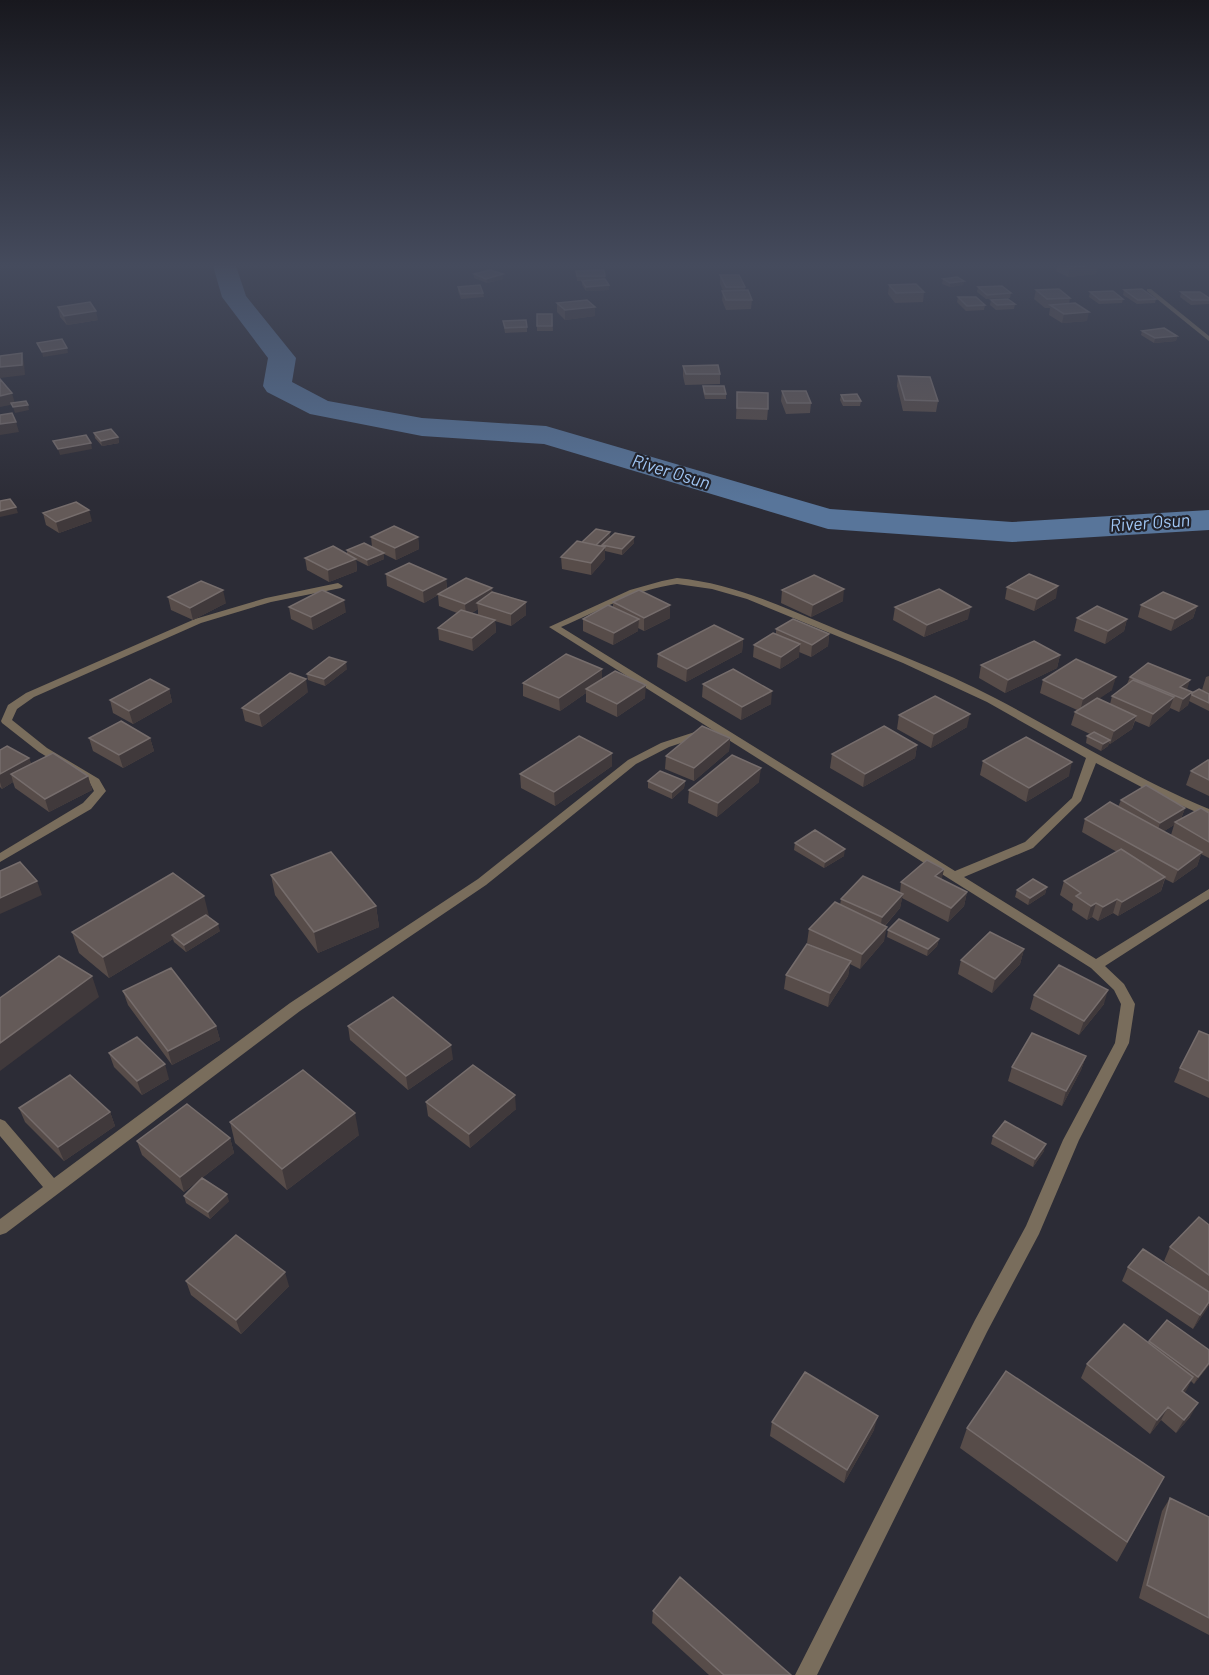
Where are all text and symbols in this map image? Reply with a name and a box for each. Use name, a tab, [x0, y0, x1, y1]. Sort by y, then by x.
water label: River Osun	[630, 449, 713, 493]
water label: River Osun	[1109, 508, 1191, 536]

